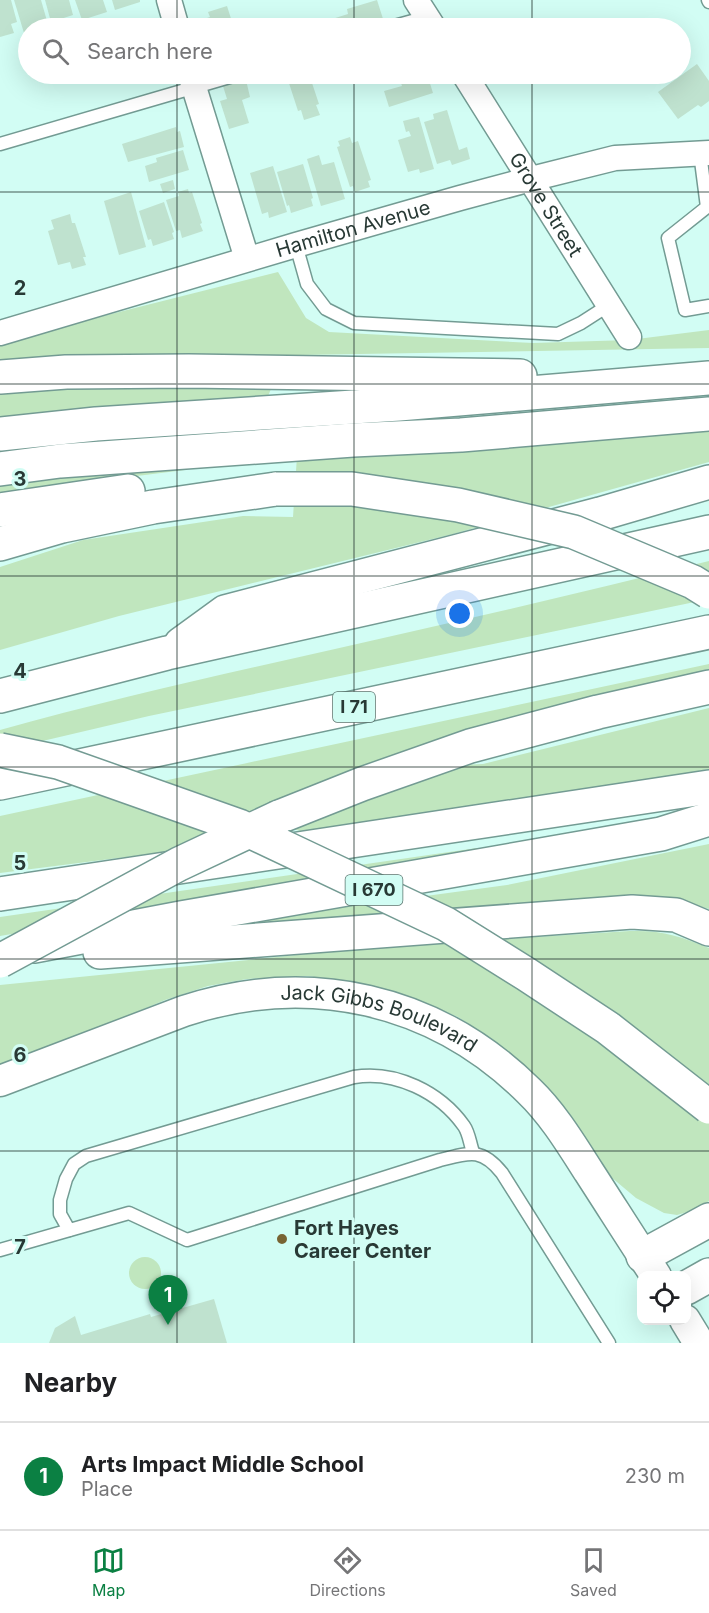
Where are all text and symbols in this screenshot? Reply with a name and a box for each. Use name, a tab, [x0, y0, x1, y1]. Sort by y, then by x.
search box	[18, 18, 691, 84]
icon: search	[39, 35, 72, 68]
text: Search here	[87, 38, 213, 64]
street label: Grove Street	[504, 148, 588, 261]
street label: Hamilton Avenue	[273, 195, 433, 262]
text: 2	[14, 276, 26, 300]
text: 3	[14, 467, 26, 491]
your location	[445, 599, 474, 628]
text: 4	[13, 659, 27, 683]
road number: I 71	[333, 692, 375, 722]
text: 5	[14, 851, 26, 875]
road number: I 670	[346, 875, 403, 905]
street label: Jack Gibbs Boulevard	[280, 981, 482, 1057]
text: 6	[14, 1043, 27, 1067]
place label: Fort Hayes Career Center	[294, 1216, 431, 1263]
marker: Fort Hayes Career Center	[275, 1232, 289, 1246]
text: 7	[14, 1235, 26, 1259]
map controls	[637, 1271, 691, 1325]
button: locate	[637, 1271, 691, 1325]
pin: 1	[148, 1276, 188, 1325]
text: Nearby	[24, 1367, 117, 1398]
text: Arts Impact Middle School	[81, 1451, 364, 1477]
text: 1	[39, 1464, 48, 1488]
text: 230 m	[625, 1464, 685, 1488]
text: Place	[81, 1477, 133, 1501]
tab: Map	[92, 1544, 125, 1600]
tab: Directions	[310, 1544, 386, 1600]
tab: Saved	[570, 1544, 617, 1600]

